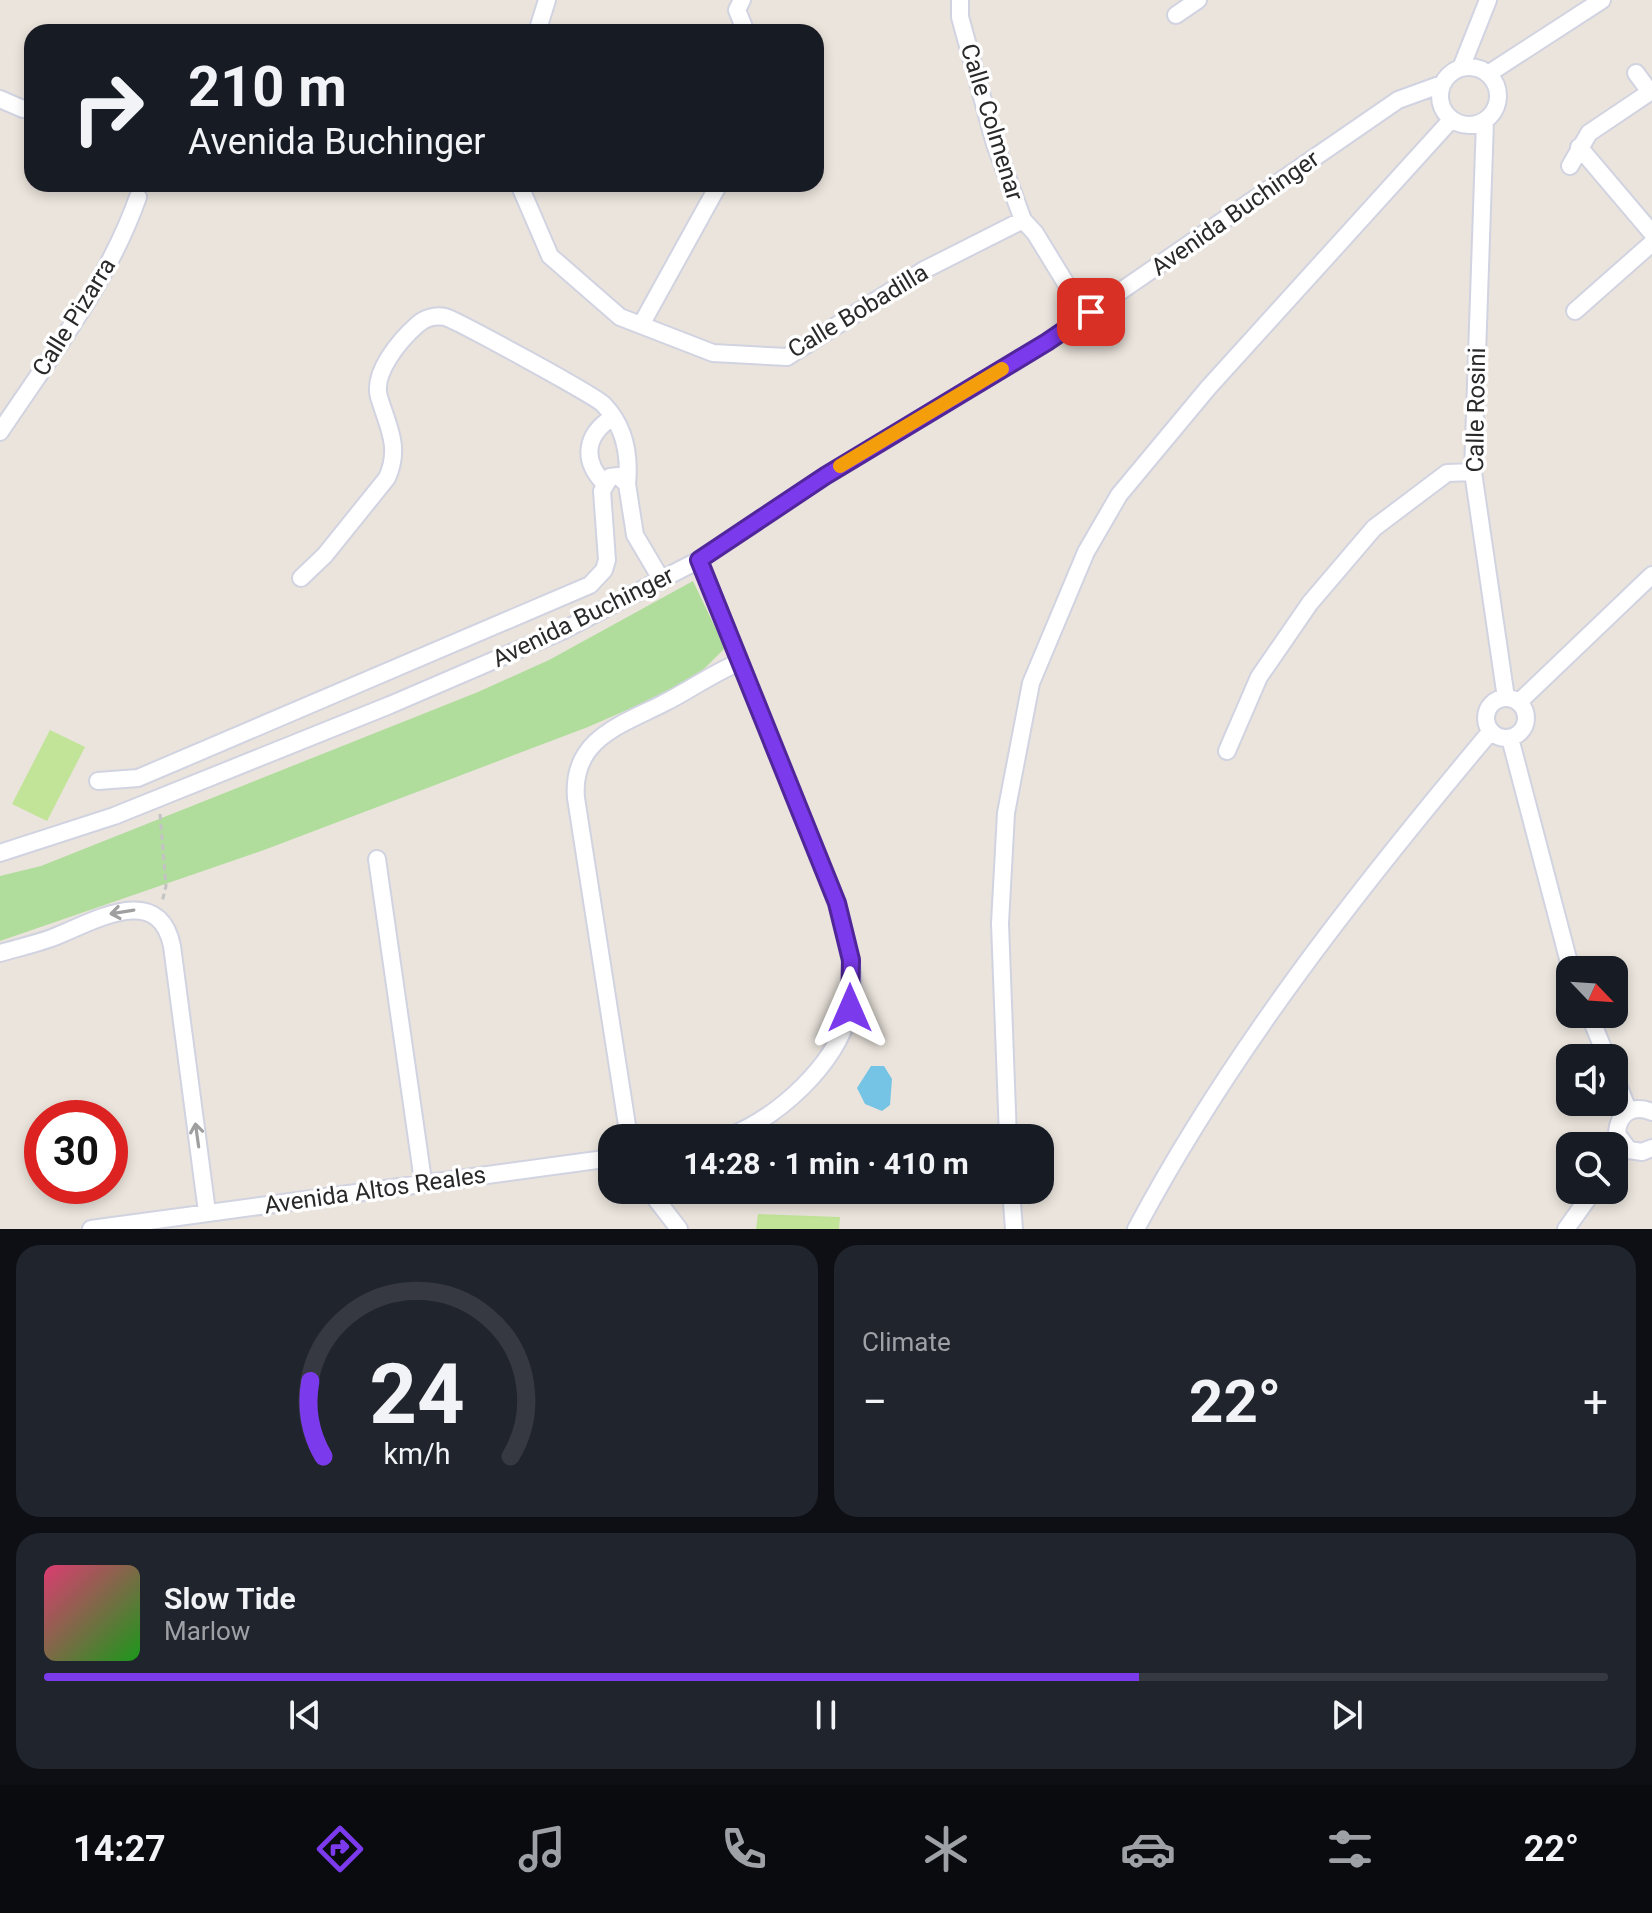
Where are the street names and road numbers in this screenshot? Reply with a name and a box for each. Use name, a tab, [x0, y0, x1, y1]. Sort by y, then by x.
street label: Calle Colmenar	[955, 40, 1029, 204]
street label: Avenida Buchinger	[1146, 145, 1324, 281]
street label: Calle Pizarra	[27, 253, 121, 381]
street label: Calle Bobadilla	[783, 258, 933, 364]
street label: Calle Rosini	[1461, 347, 1491, 473]
street label: Avenida Buchinger	[488, 561, 678, 673]
street label: Avenida Altos Reales	[262, 1161, 488, 1219]

